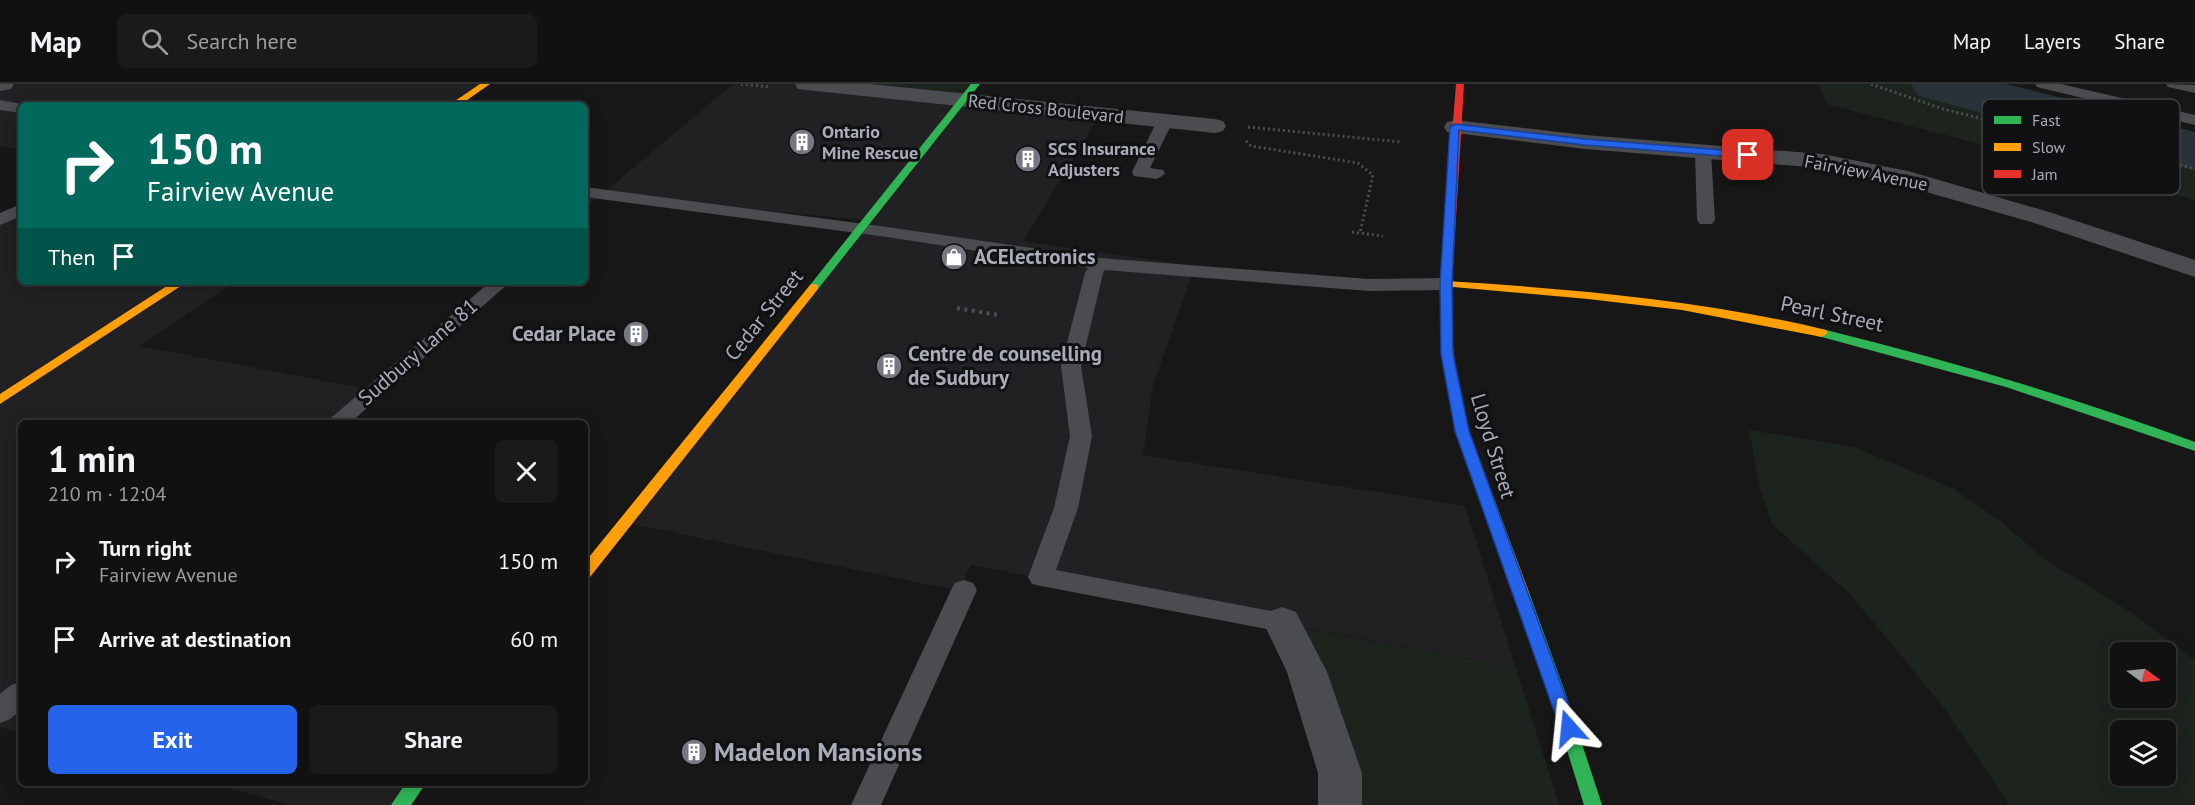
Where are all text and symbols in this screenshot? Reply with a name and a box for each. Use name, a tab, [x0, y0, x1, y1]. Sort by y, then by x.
search box	[117, 14, 537, 68]
text: Map	[30, 23, 81, 60]
icon: search	[138, 25, 171, 58]
text: Search here	[186, 27, 297, 55]
text: Map	[1953, 28, 1991, 55]
text: Layers	[2024, 28, 2081, 55]
text: Share	[2114, 28, 2165, 55]
street label: Red Cross Boulevard	[967, 89, 1125, 128]
legend	[1982, 99, 2180, 195]
text: Fast	[2032, 110, 2061, 130]
place label: Ontario Mine Rescue	[822, 120, 918, 164]
text: 150 m	[147, 121, 263, 176]
icon: right	[48, 126, 126, 204]
building icon: Ontario Mine Rescue	[787, 127, 817, 157]
pin	[1722, 129, 1773, 180]
place label: SCS Insurance Adjusters	[1048, 137, 1156, 181]
text: Slow	[2032, 137, 2066, 157]
icon: arrive	[1731, 138, 1764, 171]
building icon: SCS Insurance Adjusters	[1013, 144, 1043, 174]
street label: Fairview Avenue	[1803, 149, 1930, 196]
text: Jam	[2031, 164, 2058, 184]
text: Fairview Avenue	[147, 174, 334, 208]
icon: arrive	[107, 240, 140, 273]
shop icon: ACElectronics	[939, 242, 969, 272]
text: Then	[48, 243, 95, 271]
place label: ACElectronics	[974, 243, 1096, 270]
street label: Cedar Street	[718, 263, 809, 366]
street label: Pearl Street	[1778, 289, 1886, 338]
street label: Sudbury Lane 81	[352, 292, 483, 411]
building icon: Cedar Place	[621, 319, 651, 349]
place label: Cedar Place	[512, 320, 616, 347]
place label: Centre de counselling de Sudbury	[908, 340, 1102, 391]
building icon: Centre de counselling de Sudbury	[874, 351, 904, 381]
street label: Lloyd Street	[1465, 390, 1522, 502]
text: 1 min	[48, 435, 136, 482]
button: close	[495, 440, 558, 503]
text: 210 m · 12:04	[48, 481, 166, 507]
text: Turn right	[99, 534, 191, 562]
icon: right	[48, 545, 81, 578]
text: 150 m	[498, 547, 558, 575]
text: Fairview Avenue	[99, 562, 238, 588]
icon: arrive	[48, 623, 81, 656]
text: Arrive at destination	[99, 625, 291, 653]
text: 60 m	[510, 625, 558, 653]
north arrow	[2110, 642, 2176, 708]
map controls	[2110, 642, 2176, 786]
position arrow	[1537, 696, 1601, 760]
button: Exit	[48, 705, 297, 774]
button: Share	[309, 705, 558, 774]
button: layers	[2110, 720, 2176, 786]
place label: Madelon Mansions	[714, 735, 922, 768]
building icon: Madelon Mansions	[679, 737, 709, 767]

